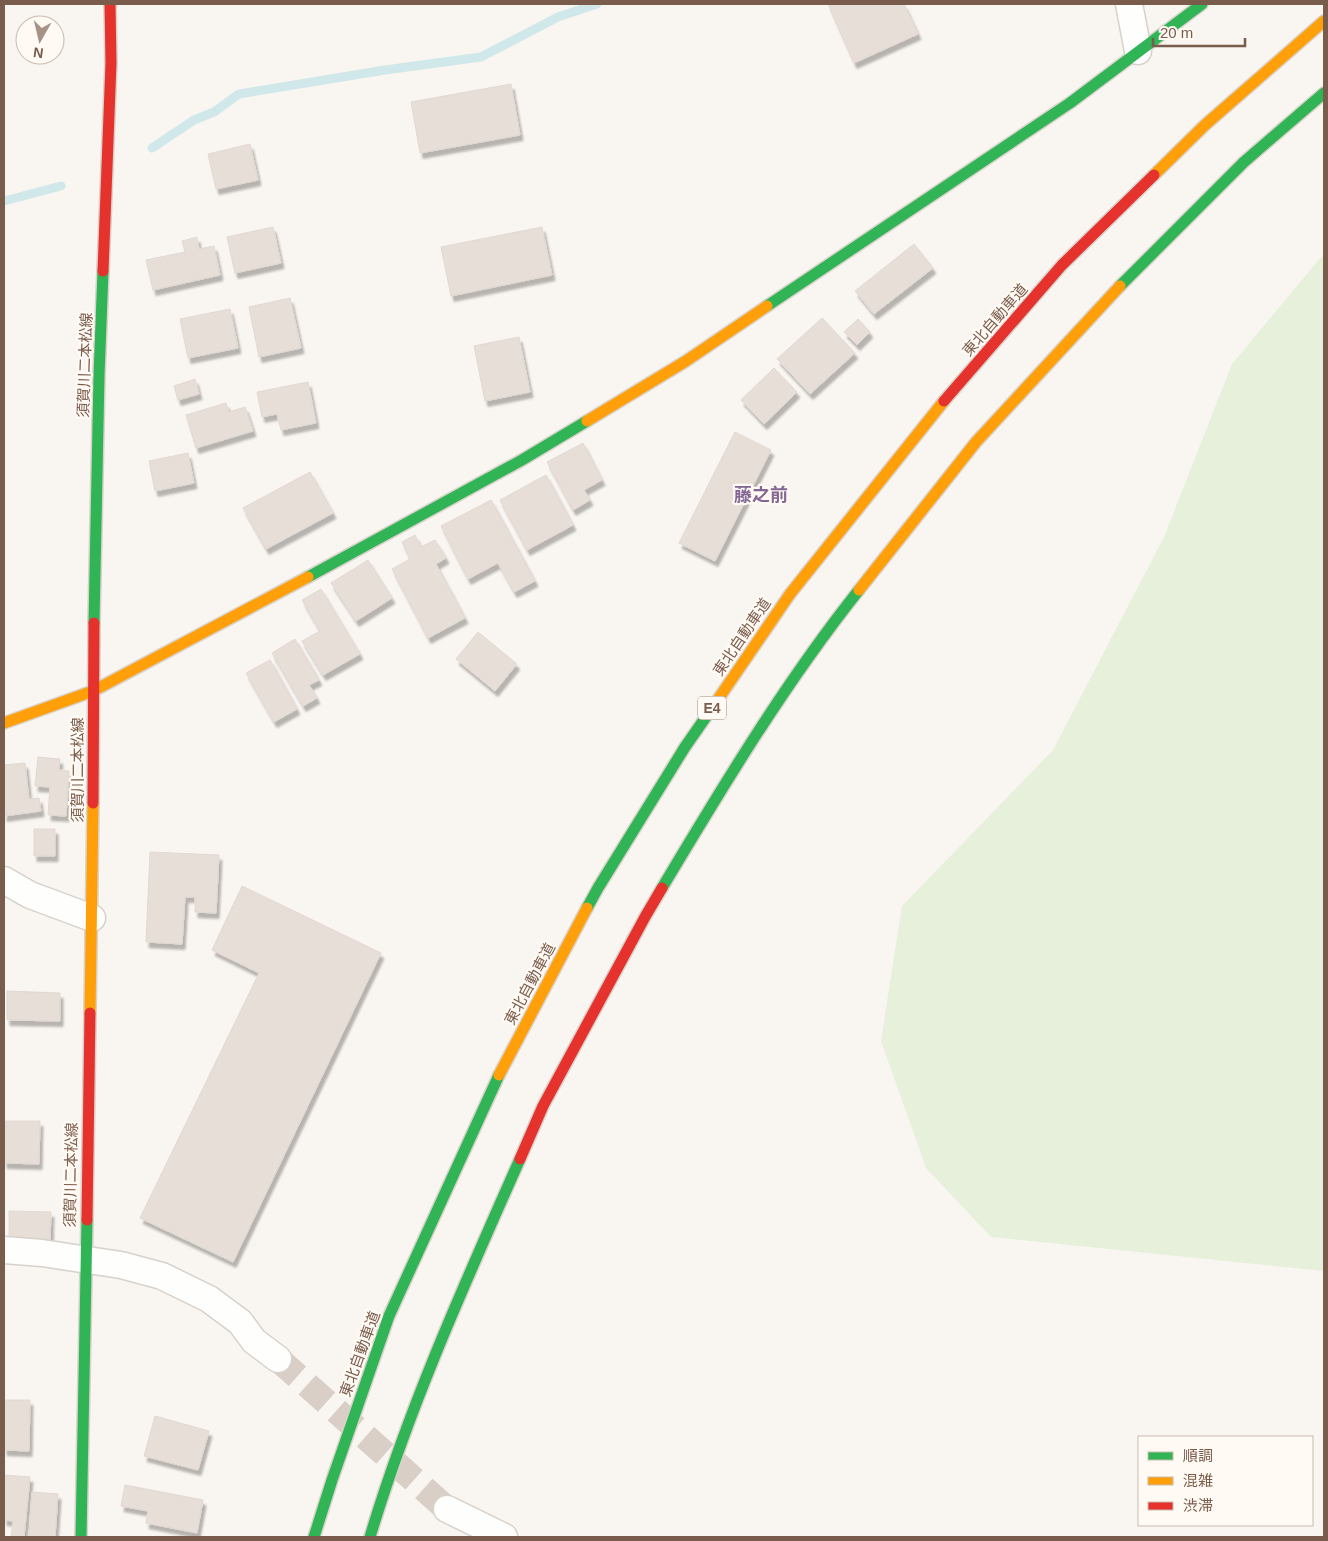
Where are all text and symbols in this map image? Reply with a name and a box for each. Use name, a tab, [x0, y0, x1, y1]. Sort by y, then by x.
north arrow	[15, 15, 65, 65]
scale bar	[1153, 15, 1246, 47]
text: 20 m	[1160, 24, 1193, 41]
text: N	[32, 44, 44, 62]
street label: 東北自動車道	[959, 280, 1031, 359]
street label: 須賀川二本松線	[74, 312, 95, 418]
district label: 藤之前	[734, 485, 788, 505]
street label: 東北自動車道	[709, 595, 774, 679]
road number: E4	[698, 696, 726, 720]
street label: 須賀川二本松線	[69, 717, 86, 823]
street label: 東北自動車道	[501, 940, 558, 1027]
street label: 須賀川二本松線	[61, 1122, 80, 1228]
street label: 東北自動車道	[336, 1309, 383, 1399]
legend	[1138, 1436, 1313, 1526]
text: 順調	[1183, 1447, 1213, 1464]
text: 混雑	[1183, 1472, 1213, 1489]
text: 渋滞	[1183, 1497, 1213, 1514]

